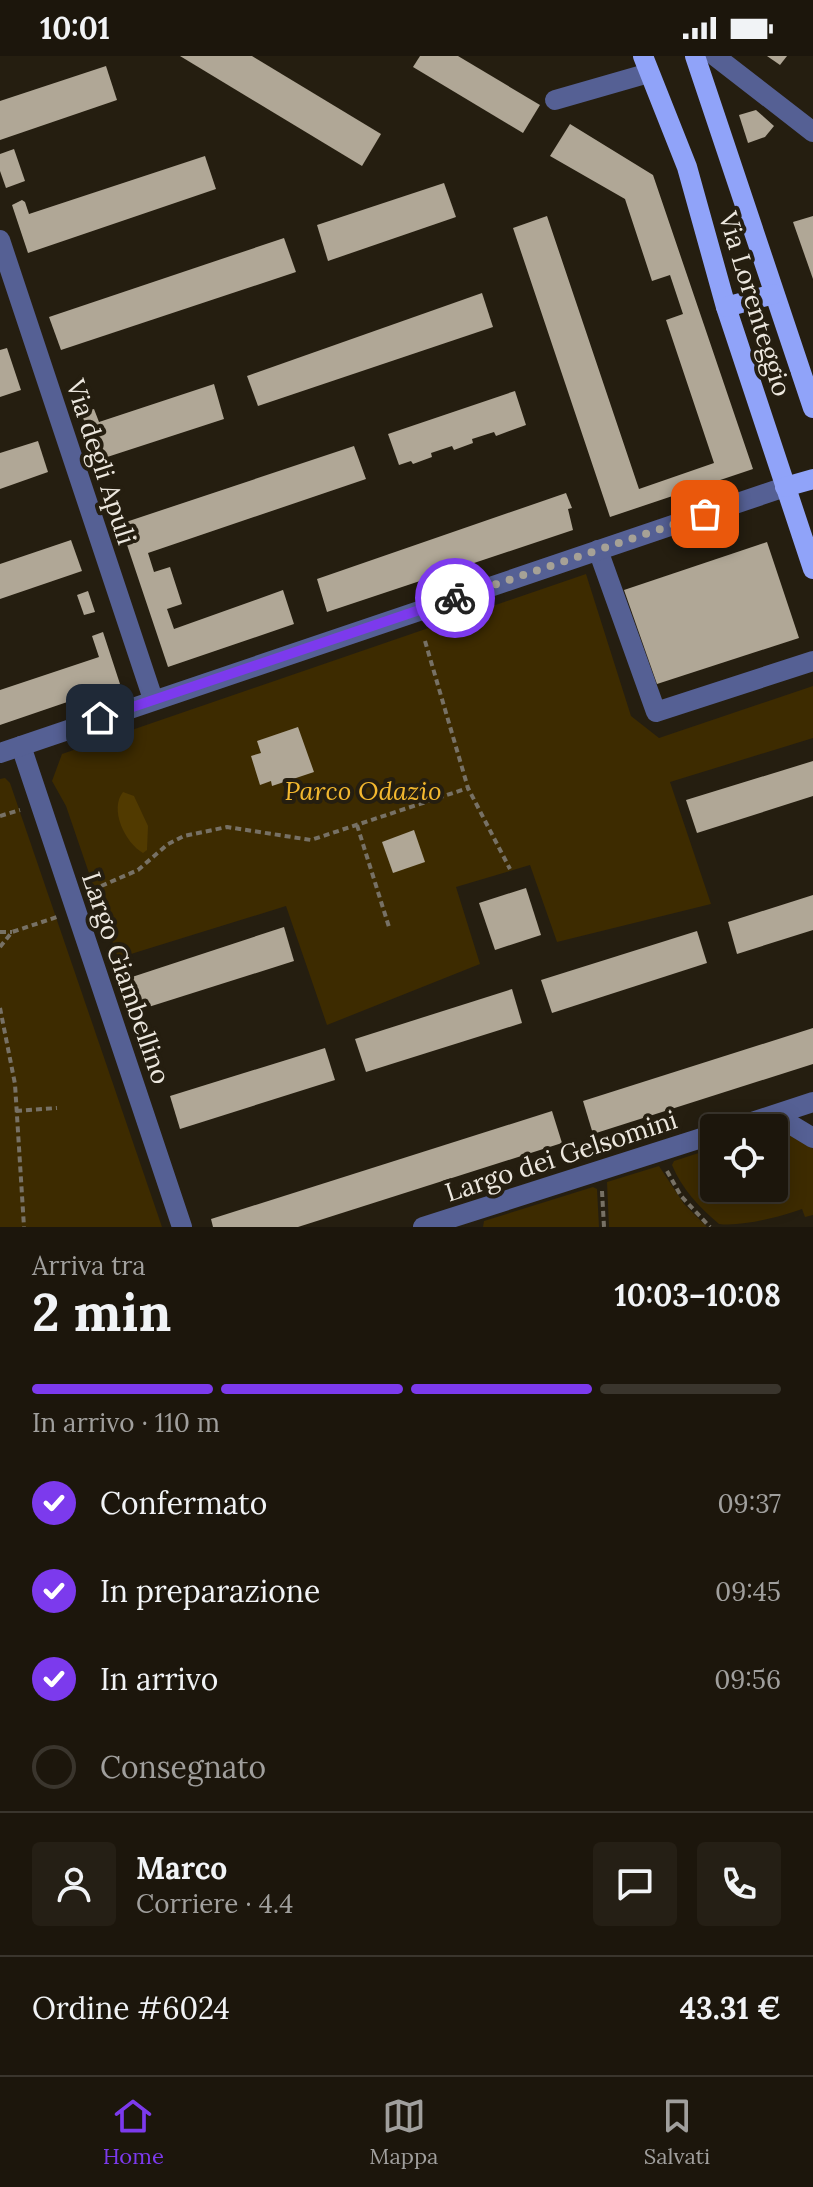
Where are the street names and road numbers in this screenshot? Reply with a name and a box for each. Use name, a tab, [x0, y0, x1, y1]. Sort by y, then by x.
street label: Via Lorenteggio	[711, 207, 799, 400]
street label: Via degli Apuli	[59, 374, 144, 549]
street label: Largo Giambellino	[75, 868, 178, 1088]
street label: Largo dei Gelsomini	[441, 1102, 681, 1209]

